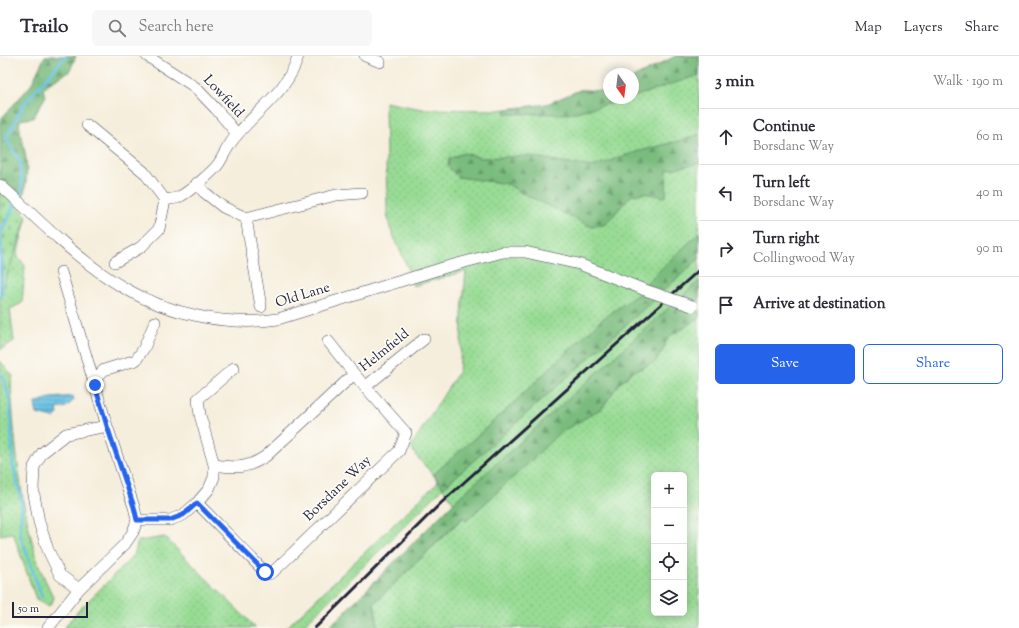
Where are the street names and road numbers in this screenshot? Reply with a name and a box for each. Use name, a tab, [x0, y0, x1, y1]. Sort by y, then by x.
street label: Lowfield	[198, 71, 248, 123]
street label: Old Lane	[273, 278, 333, 314]
street label: Helmfield	[356, 325, 414, 377]
street label: Borsdane Way	[300, 452, 376, 526]

